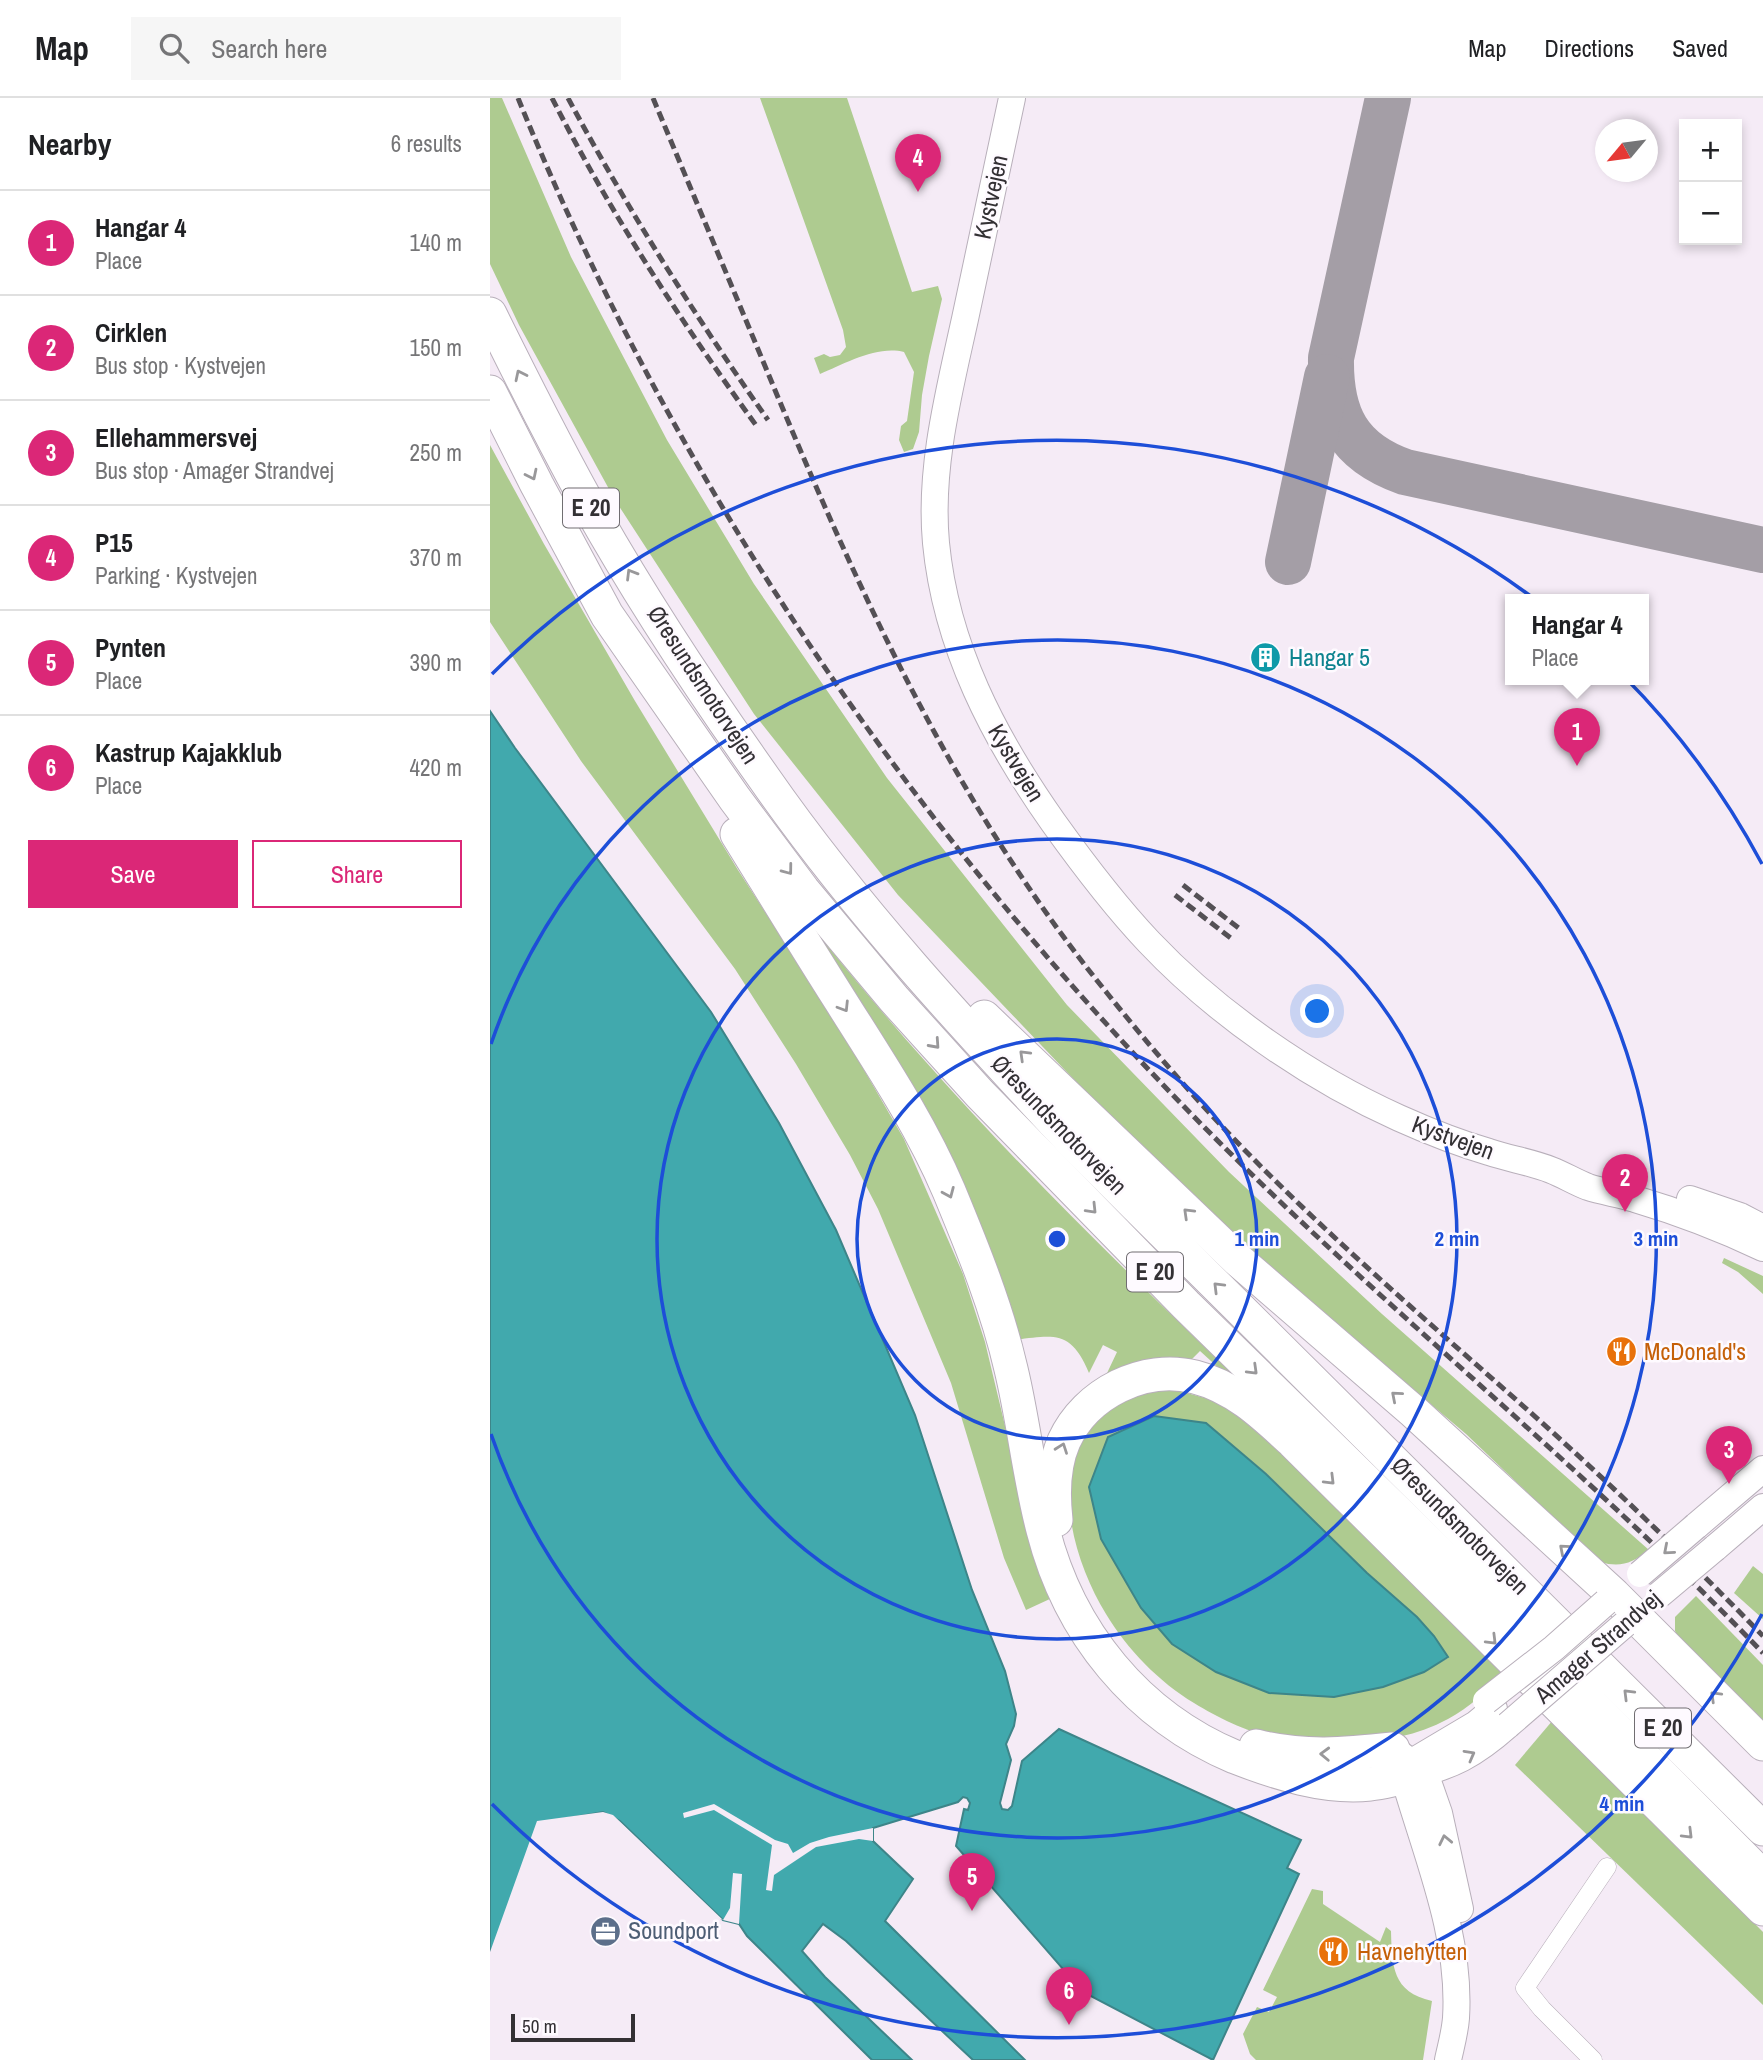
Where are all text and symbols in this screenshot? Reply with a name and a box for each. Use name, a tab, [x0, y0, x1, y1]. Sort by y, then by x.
search box	[131, 17, 621, 80]
text: Map	[35, 26, 89, 70]
icon: search	[155, 29, 193, 67]
text: Search here	[211, 31, 327, 66]
text: Map	[1468, 32, 1506, 64]
text: Directions	[1544, 32, 1634, 64]
text: Saved	[1672, 32, 1728, 64]
north arrow	[1595, 119, 1658, 182]
map controls	[1679, 119, 1742, 245]
button: +	[1679, 119, 1742, 182]
text: Nearby	[28, 124, 111, 164]
text: 6 results	[391, 128, 462, 159]
pin: 4	[895, 134, 941, 192]
street label: Kystvejen	[966, 152, 1015, 242]
button: −	[1679, 182, 1742, 245]
text: Hangar 4	[95, 210, 186, 245]
text: 1	[46, 227, 56, 258]
text: 140 m	[410, 227, 462, 258]
text: Place	[95, 245, 142, 276]
text: Cirklen	[95, 315, 167, 350]
text: 2	[46, 332, 56, 363]
text: 150 m	[410, 332, 462, 363]
text: Bus stop · Kystvejen	[95, 350, 266, 381]
one-way arrow	[515, 370, 529, 382]
text: Ellehammersvej	[95, 420, 257, 455]
text: 3	[46, 437, 56, 468]
text: 250 m	[410, 437, 462, 468]
text: Bus stop · Amager Strandvej	[95, 455, 334, 486]
one-way arrow	[523, 468, 537, 480]
road number: E 20	[563, 488, 619, 528]
text: P15	[95, 525, 133, 560]
text: 4	[46, 542, 56, 573]
text: 370 m	[410, 542, 462, 573]
text: Parking · Kystvejen	[95, 560, 258, 591]
one-way arrow	[626, 569, 639, 582]
popup	[1505, 594, 1649, 685]
street label: Øresundsmotorvejen	[641, 599, 767, 770]
text: Hangar 4	[1531, 607, 1623, 642]
text: Pynten	[95, 630, 166, 665]
building icon: Hangar 5	[1249, 641, 1283, 675]
place label: Hangar 5	[1289, 641, 1370, 673]
text: Place	[1531, 642, 1579, 673]
text: 5	[46, 647, 56, 678]
text: 390 m	[410, 647, 462, 678]
text: Place	[95, 665, 142, 696]
pin: 1	[1554, 708, 1600, 766]
street label: Kystvejen	[981, 718, 1053, 807]
text: Kastrup Kajakklub	[95, 735, 282, 770]
text: 6	[46, 752, 56, 783]
text: 420 m	[410, 752, 462, 783]
text: Place	[95, 770, 142, 801]
button: Save	[28, 840, 238, 908]
button: Share	[252, 840, 462, 908]
one-way arrow	[780, 863, 793, 875]
your location	[1300, 994, 1334, 1028]
one-way arrow	[836, 1000, 849, 1013]
one-way arrow	[927, 1036, 939, 1049]
street label: Øresundsmotorvejen	[985, 1047, 1135, 1201]
one-way arrow	[1020, 1051, 1033, 1064]
street label: Kystvejen	[1408, 1107, 1499, 1167]
pin: 2	[1602, 1154, 1648, 1212]
one-way arrow	[941, 1186, 955, 1198]
one-way arrow	[1084, 1200, 1097, 1213]
one-way arrow	[1184, 1209, 1197, 1222]
text: 1 min	[1235, 1224, 1279, 1253]
text: 2 min	[1435, 1224, 1479, 1253]
text: 3 min	[1634, 1224, 1678, 1253]
centre of rings	[1045, 1227, 1069, 1251]
road number: E 20	[1127, 1252, 1183, 1292]
one-way arrow	[1213, 1282, 1226, 1295]
restaurant icon: McDonald's	[1604, 1335, 1638, 1369]
place label: McDonald's	[1644, 1335, 1746, 1367]
one-way arrow	[1245, 1361, 1258, 1374]
one-way arrow	[1391, 1392, 1404, 1404]
pin: 3	[1706, 1426, 1752, 1484]
one-way arrow	[1054, 1443, 1068, 1455]
street label: Øresundsmotorvejen	[1385, 1449, 1537, 1601]
one-way arrow	[1322, 1471, 1335, 1484]
one-way arrow	[1663, 1542, 1676, 1554]
one-way arrow	[1559, 1545, 1572, 1558]
street label: Amager Strandvej	[1527, 1583, 1667, 1711]
one-way arrow	[1484, 1631, 1497, 1644]
one-way arrow	[1623, 1689, 1636, 1702]
one-way arrow	[1710, 1691, 1723, 1704]
road number: E 20	[1635, 1708, 1691, 1748]
one-way arrow	[1320, 1746, 1331, 1761]
one-way arrow	[1462, 1750, 1475, 1763]
text: 4 min	[1600, 1789, 1644, 1818]
one-way arrow	[1680, 1826, 1693, 1839]
one-way arrow	[1438, 1834, 1453, 1846]
pin: 5	[949, 1853, 995, 1911]
office icon: Soundport	[588, 1914, 622, 1948]
place label: Soundport	[628, 1914, 719, 1946]
restaurant icon: Havnehytten	[1317, 1935, 1351, 1969]
place label: Havnehytten	[1357, 1935, 1468, 1967]
pin: 6	[1046, 1967, 1092, 2025]
scale bar	[511, 2011, 635, 2043]
text: 50 m	[522, 2013, 557, 2039]

